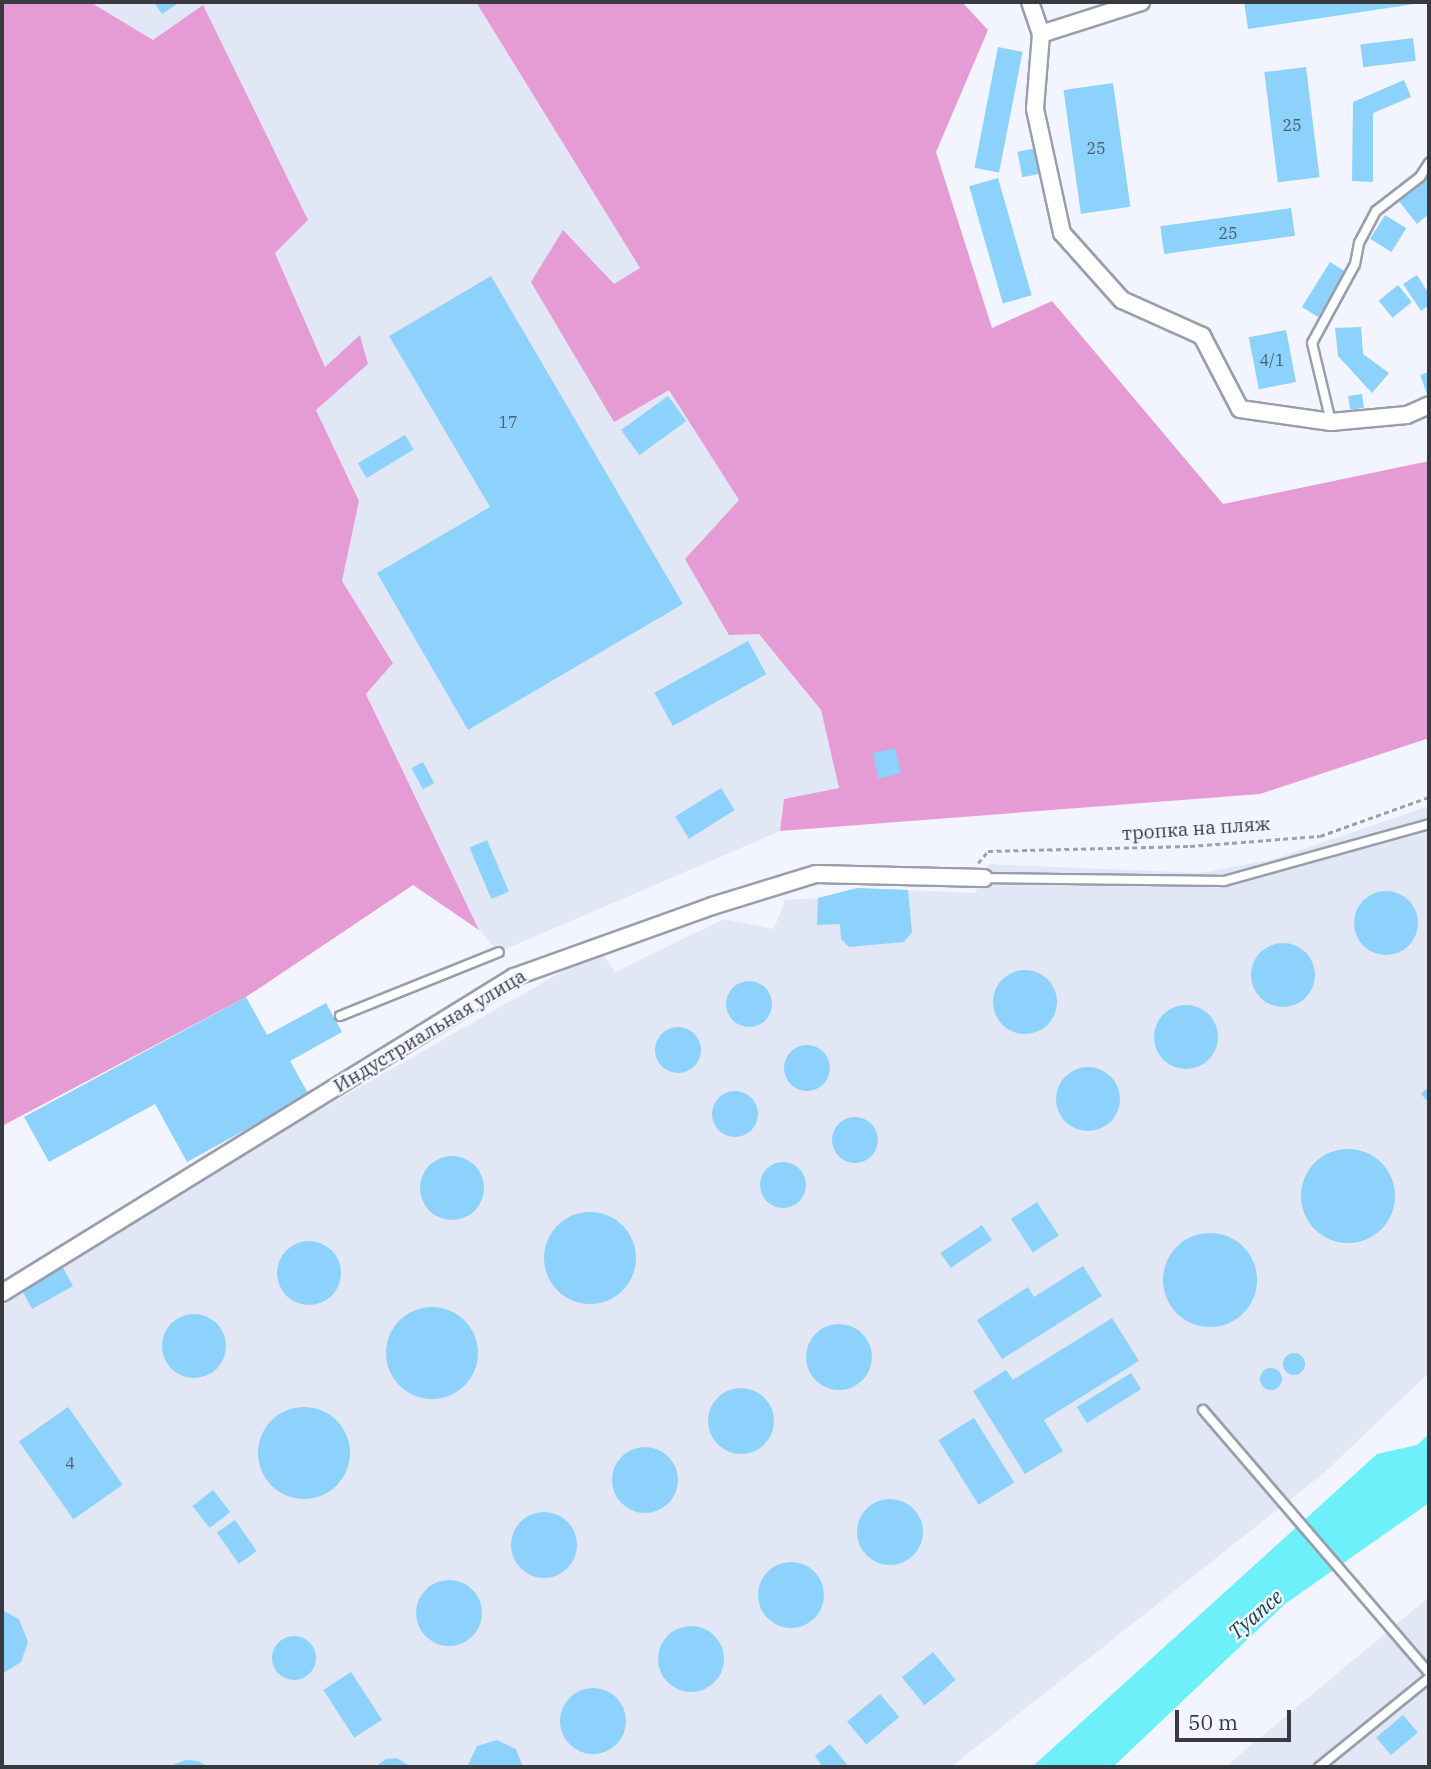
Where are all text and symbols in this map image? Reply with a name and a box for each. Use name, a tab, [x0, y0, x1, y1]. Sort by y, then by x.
house number: 25	[1282, 115, 1302, 135]
house number: 25	[1086, 138, 1106, 158]
house number: 25	[1218, 223, 1238, 243]
house number: 4/1	[1259, 350, 1285, 370]
house number: 17	[498, 412, 518, 432]
street label: тропка на пляж	[1121, 812, 1271, 846]
street label: Индустриальная улица	[330, 965, 530, 1097]
house number: 4	[65, 1453, 75, 1473]
water label: Туапсе	[1223, 1584, 1287, 1644]
scale bar	[1179, 1696, 1294, 1740]
text: 50 m	[1188, 1708, 1238, 1736]

